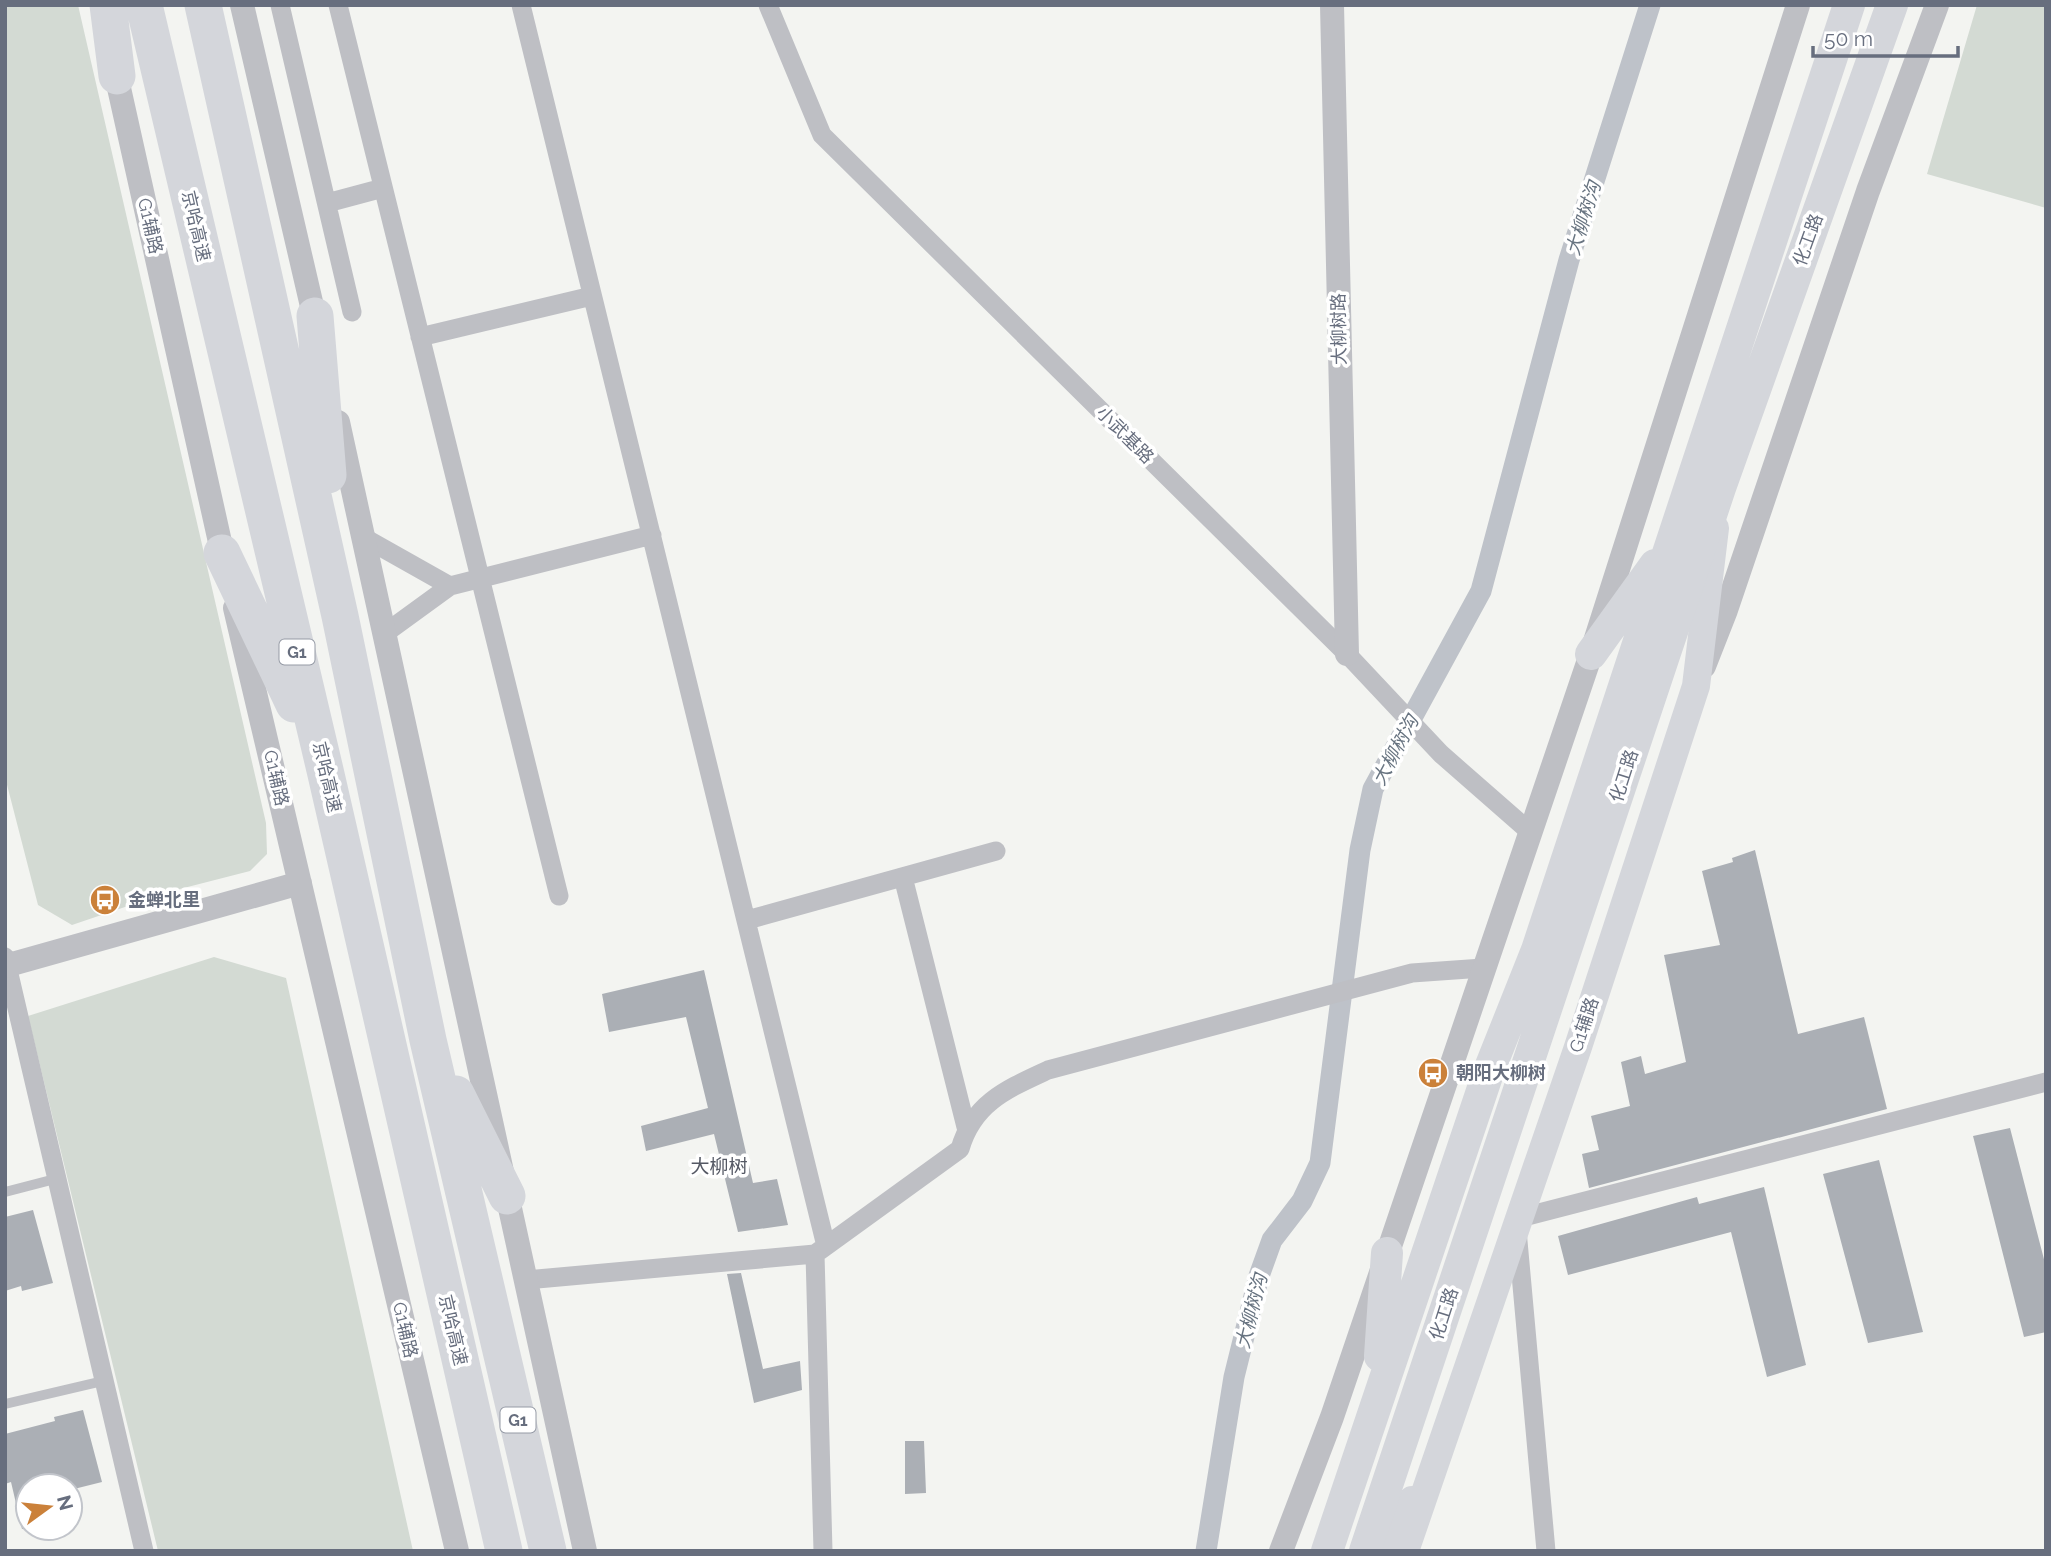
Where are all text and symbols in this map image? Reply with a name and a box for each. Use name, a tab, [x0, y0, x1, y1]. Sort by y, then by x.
scale bar	[1813, 14, 1958, 58]
text: 50 m	[1824, 26, 1873, 51]
water label: 大柳树沟	[1561, 177, 1605, 258]
street label: 京哈高速	[178, 188, 215, 263]
street label: G1辅路	[134, 196, 167, 256]
street label: 化工路	[1788, 211, 1827, 269]
street label: 大柳树路	[1327, 293, 1350, 365]
street label: 小武基路	[1092, 402, 1158, 468]
road number: G1	[280, 639, 314, 664]
water label: 大柳树沟	[1367, 710, 1423, 789]
street label: 京哈高速	[309, 739, 346, 814]
street label: 化工路	[1605, 747, 1642, 805]
street label: G1辅路	[260, 748, 293, 808]
bus stop icon: 金蝉北里	[88, 883, 122, 917]
place label: 金蝉北里	[128, 889, 200, 910]
street label: G1辅路	[1565, 995, 1602, 1055]
bus stop icon: 朝阳大柳树	[1416, 1056, 1450, 1090]
place label: 朝阳大柳树	[1456, 1062, 1546, 1083]
district label: 大柳树	[690, 1155, 748, 1177]
water label: 大柳树沟	[1231, 1270, 1271, 1351]
street label: 化工路	[1425, 1285, 1462, 1343]
street label: 京哈高速	[435, 1292, 472, 1367]
street label: G1辅路	[389, 1300, 422, 1360]
road number: G1	[500, 1408, 536, 1432]
north arrow	[14, 1472, 84, 1542]
text: N	[53, 1493, 78, 1512]

